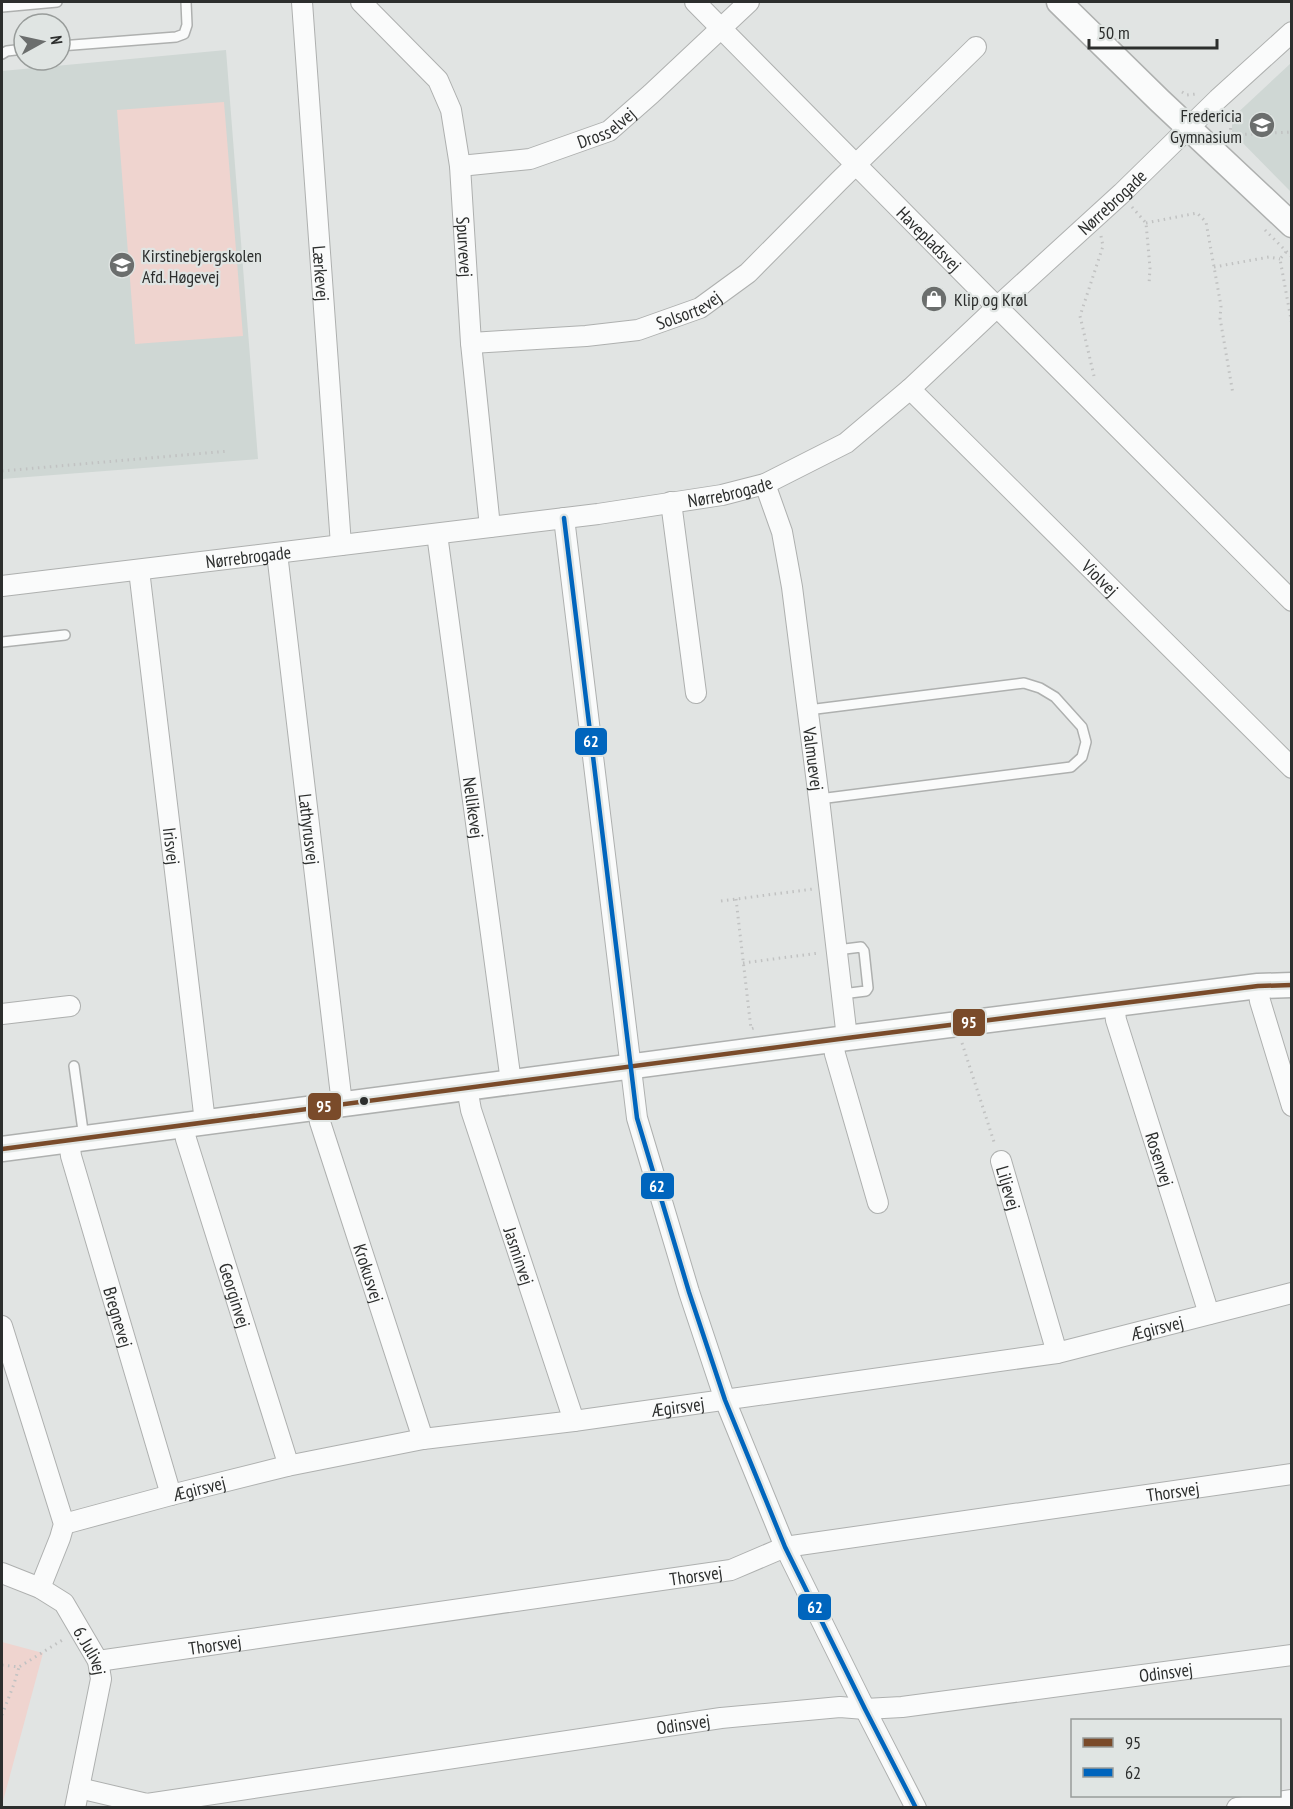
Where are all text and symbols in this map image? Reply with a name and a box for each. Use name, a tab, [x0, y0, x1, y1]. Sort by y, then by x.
north arrow	[12, 12, 72, 72]
scale bar	[1089, 12, 1216, 50]
text: 50 m	[1098, 21, 1130, 44]
text: N	[46, 34, 67, 46]
street label: Drosselvej	[574, 102, 640, 153]
place label: Fredericia Gymnasium	[1170, 104, 1242, 148]
school or university icon: Fredericia Gymnasium	[1247, 110, 1277, 140]
street label: Nørrebrogade	[1073, 164, 1151, 239]
street label: Havepladsvej	[892, 201, 967, 276]
street label: Spurvevej	[452, 216, 478, 278]
place label: Kirstinebjergskolen Afd. Høgevej	[142, 244, 262, 288]
street label: Lærkevej	[308, 245, 335, 302]
school or university icon: Kirstinebjergskolen Afd. Høgevej	[107, 250, 137, 280]
shop icon: Klip og Krøl	[919, 284, 949, 314]
street label: Solsortevej	[653, 285, 726, 334]
place label: Klip og Krøl	[954, 288, 1028, 311]
street label: Nørrebrogade	[686, 471, 776, 512]
street label: Nørrebrogade	[204, 540, 292, 573]
street label: Violvej	[1076, 554, 1123, 601]
street label: Valmuevej	[798, 725, 829, 792]
line badge: 62	[574, 727, 608, 756]
text: 62	[583, 731, 599, 751]
street label: Nellikevej	[458, 775, 489, 840]
street label: Lathyrusvej	[294, 792, 325, 866]
street label: Irisvej	[158, 826, 186, 866]
line badge: 95	[952, 1008, 986, 1037]
text: 95	[961, 1012, 977, 1032]
line badge: 95	[307, 1092, 342, 1121]
unlabelled marker	[358, 1095, 370, 1107]
text: 95	[316, 1096, 332, 1116]
street label: Rosenvej	[1141, 1129, 1179, 1189]
street label: Liljevej	[992, 1163, 1026, 1213]
line badge: 62	[640, 1172, 675, 1200]
text: 62	[649, 1176, 665, 1196]
street label: Jasminvej	[499, 1223, 540, 1288]
street label: Krokusvej	[349, 1241, 389, 1305]
street label: Georginvej	[214, 1260, 256, 1331]
street label: Bregnevej	[99, 1284, 138, 1350]
street label: Ægirsvej	[1127, 1310, 1186, 1345]
street label: Ægirsvej	[649, 1391, 706, 1422]
street label: Ægirsvej	[170, 1470, 228, 1506]
street label: Thorsvej	[1145, 1476, 1201, 1506]
street label: Thorsvej	[668, 1560, 724, 1590]
line badge: 62	[797, 1593, 832, 1621]
text: 62	[807, 1597, 823, 1617]
street label: 6. Julivej	[69, 1622, 112, 1677]
street label: Thorsvej	[187, 1629, 243, 1659]
street label: Odinsvej	[1138, 1657, 1194, 1687]
street label: Odinsvej	[655, 1708, 712, 1739]
legend	[1071, 1719, 1281, 1797]
text: 95	[1125, 1731, 1141, 1754]
text: 62	[1125, 1761, 1141, 1784]

